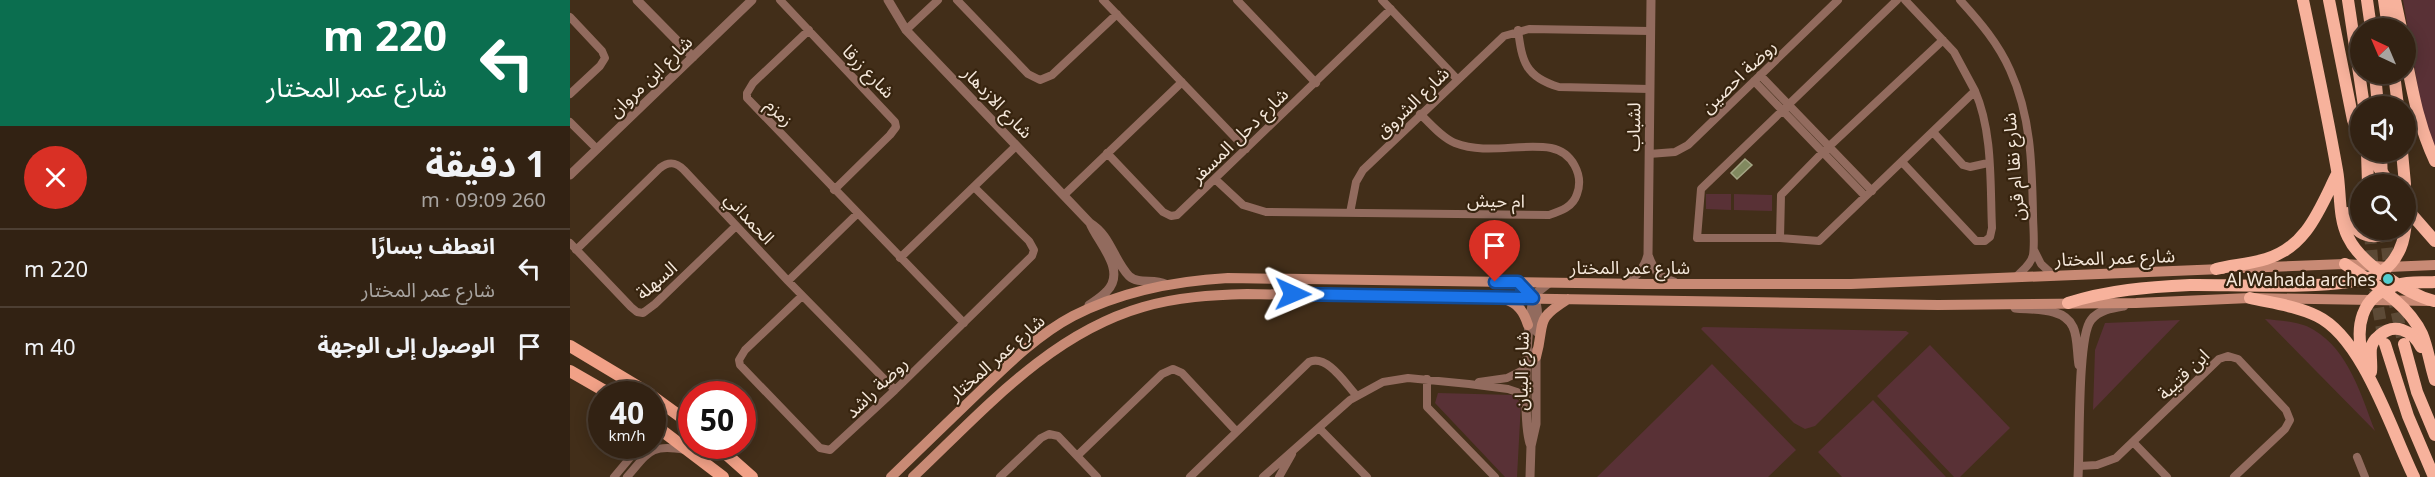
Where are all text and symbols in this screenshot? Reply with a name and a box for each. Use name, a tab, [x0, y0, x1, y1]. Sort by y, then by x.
text: 220 m	[323, 6, 447, 63]
north arrow	[2350, 18, 2416, 84]
map controls	[2350, 18, 2416, 240]
icon: left	[468, 24, 546, 102]
street label: شارع ابن مروان	[603, 30, 699, 124]
street label: روضة احصين	[1695, 34, 1781, 118]
street label: شارع زرقا	[835, 39, 900, 105]
street label: شارع الازدهار	[955, 60, 1038, 145]
street label: شارع الشروق	[1370, 61, 1456, 145]
text: شارع عمر المختار	[266, 68, 447, 105]
street label: شارع دحل المسفر	[1184, 82, 1295, 191]
street label: زمزم	[759, 93, 799, 133]
button: sound	[2350, 96, 2416, 162]
street label: لشباب	[1621, 102, 1645, 152]
street label: شارع نقا ام قرن	[1996, 112, 2033, 222]
text: 1 دقيقة	[425, 139, 546, 188]
button: close	[24, 146, 87, 209]
button: search	[2350, 174, 2416, 240]
text: 260 m · 09:09	[421, 186, 546, 213]
street label: الحمداني	[718, 187, 780, 251]
street label: ام حيش	[1467, 187, 1525, 216]
pin	[1469, 220, 1520, 282]
icon: arrive	[1478, 229, 1511, 262]
text: انعطف يسارًا	[371, 230, 495, 260]
street label: شارع عمر المختار	[2053, 243, 2176, 274]
icon: left	[513, 252, 546, 285]
text: 220 m	[24, 253, 88, 283]
street label: السهلة	[630, 255, 682, 305]
street label: شارع عمر المختار	[1569, 255, 1690, 282]
position arrow	[1261, 262, 1325, 326]
place label: Al Wahada arches	[2226, 267, 2376, 291]
marker: Al Wahada arches	[2381, 272, 2395, 286]
text: شارع عمر المختار	[361, 276, 495, 303]
street label: شارع عمر المختار	[942, 308, 1051, 408]
text: الوصول إلى الوجهة	[317, 329, 495, 359]
icon: arrive	[513, 330, 546, 363]
text: 40 m	[24, 331, 75, 361]
street label: شارع البيان	[1508, 331, 1537, 411]
street label: ابن قتيبة	[2152, 343, 2214, 405]
street label: روضة راشد	[839, 351, 913, 423]
speed limit sign: 50	[678, 381, 756, 459]
text: 40	[610, 392, 644, 433]
text: km/h	[609, 425, 645, 445]

